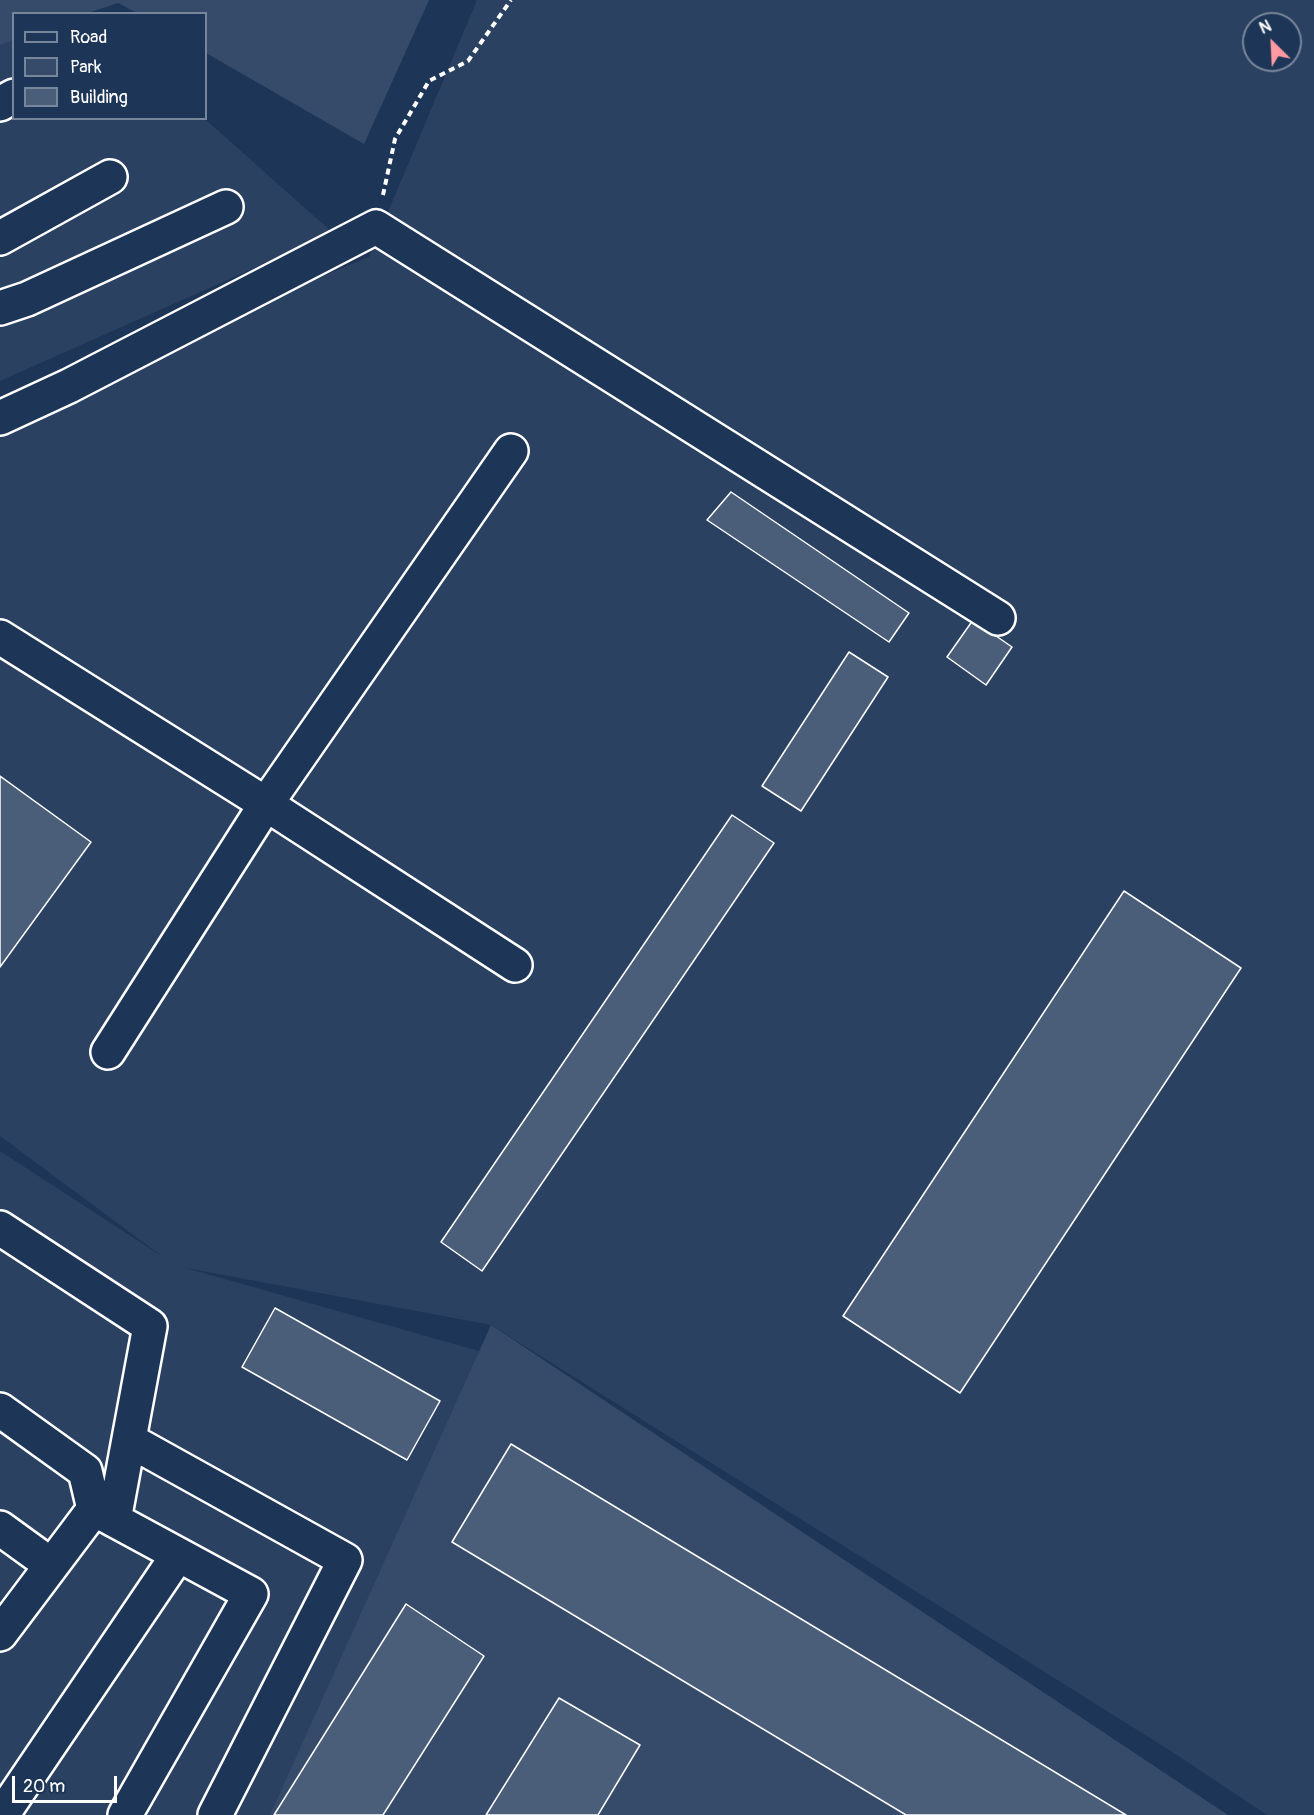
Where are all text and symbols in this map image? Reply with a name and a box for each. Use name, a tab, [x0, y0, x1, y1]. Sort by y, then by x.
legend	[12, 12, 207, 120]
north arrow	[1242, 12, 1302, 72]
text: N	[1256, 16, 1274, 39]
text: Road	[70, 26, 107, 49]
text: Park	[70, 56, 102, 79]
text: Building	[70, 86, 128, 109]
scale bar	[15, 1764, 120, 1802]
text: 20 m	[23, 1775, 65, 1798]

